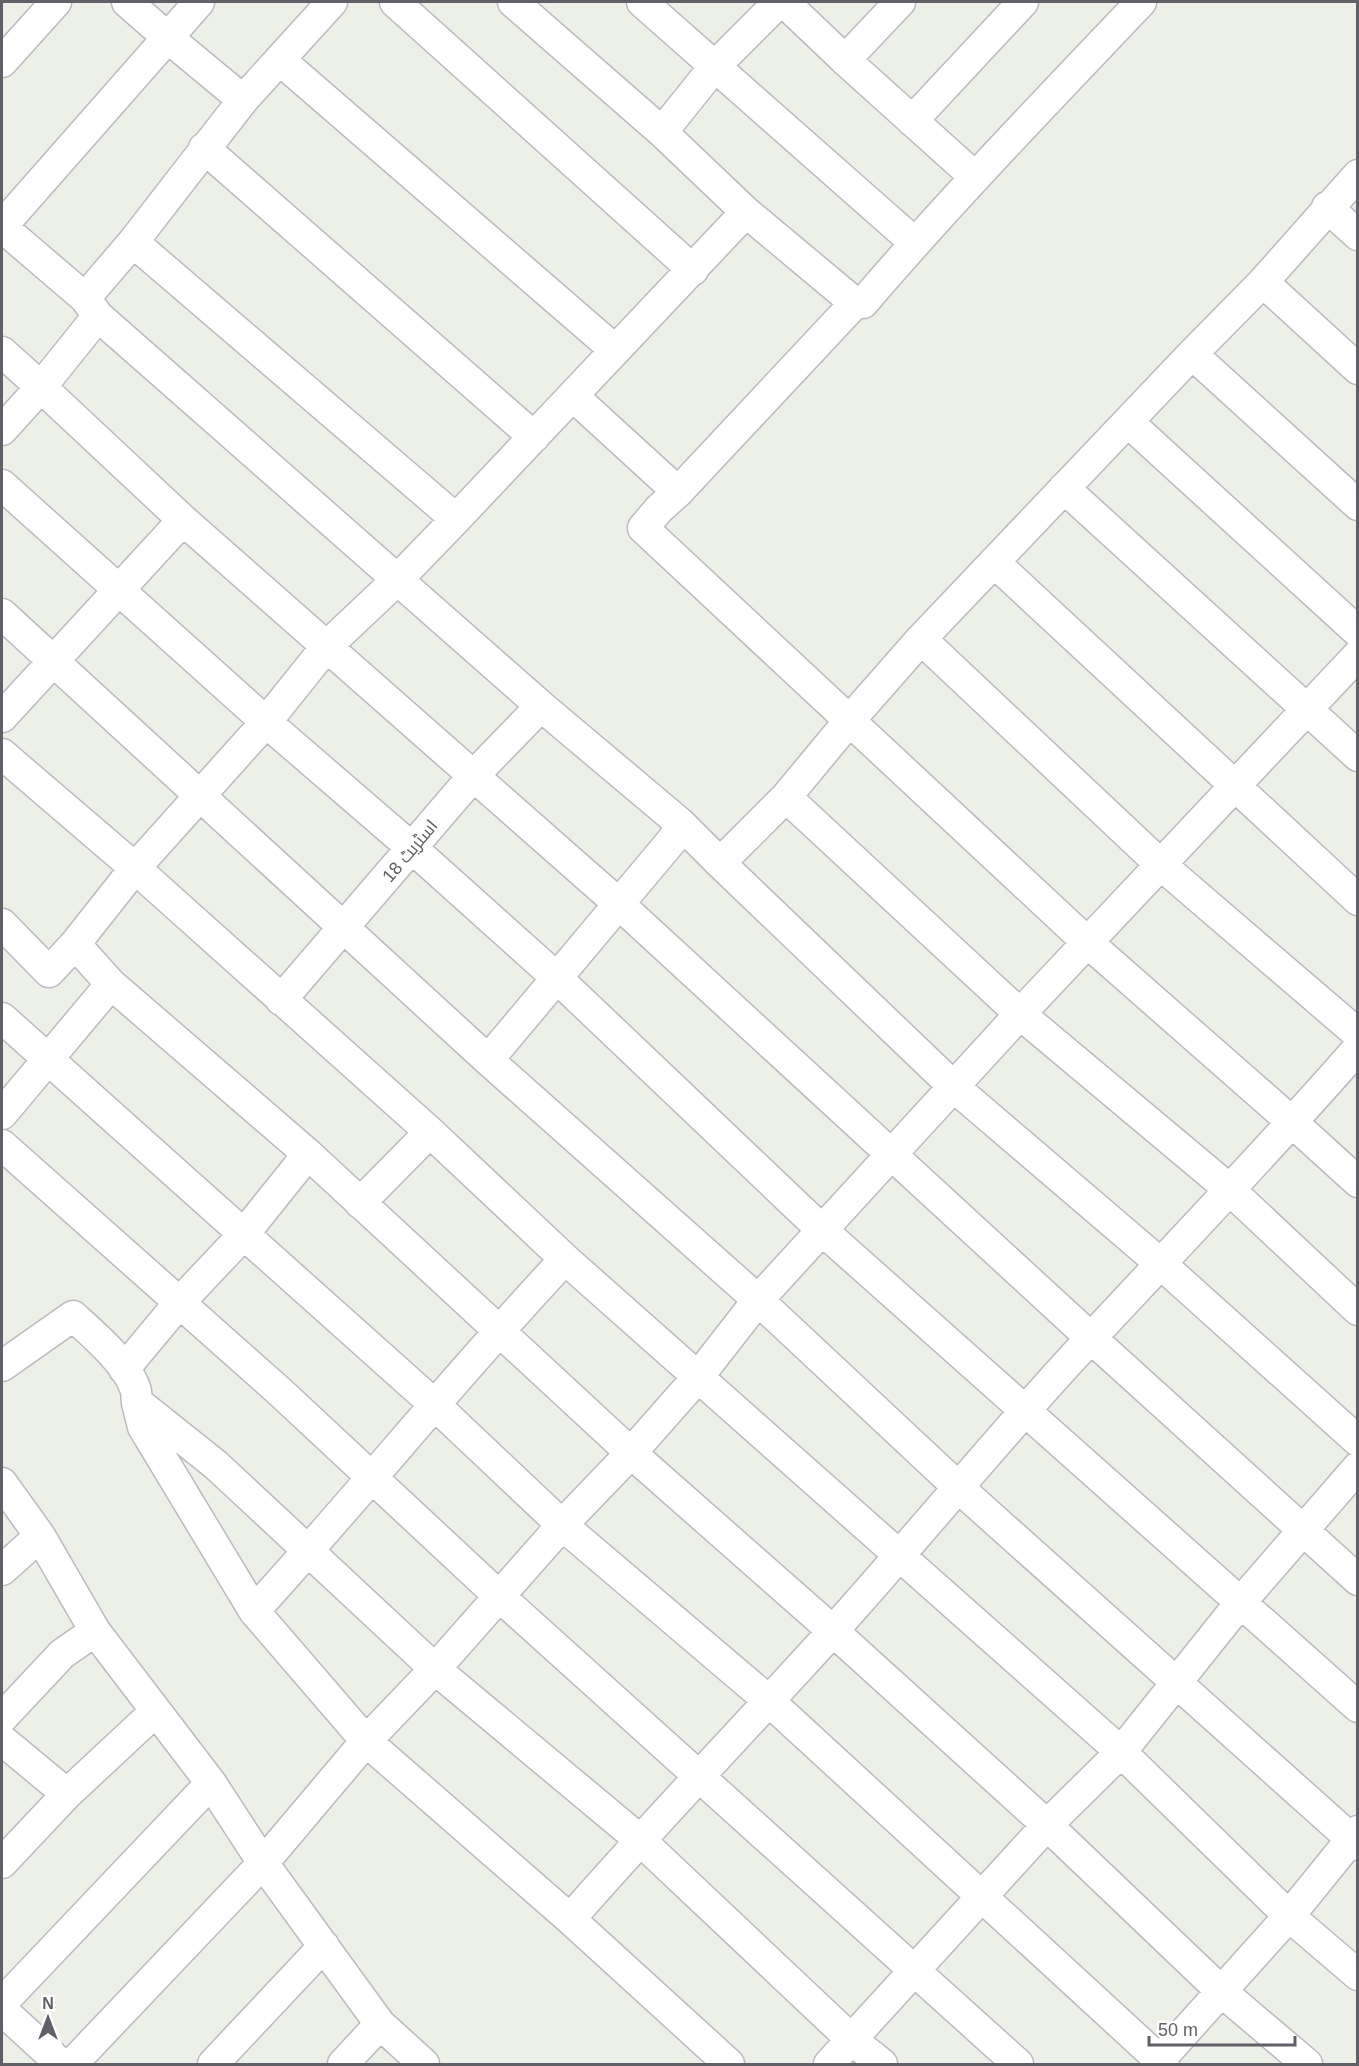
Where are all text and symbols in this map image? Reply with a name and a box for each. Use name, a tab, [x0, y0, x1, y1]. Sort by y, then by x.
street label: اسٹریٹ 18	[378, 816, 443, 887]
north arrow	[18, 1988, 78, 2048]
text: N	[42, 1995, 54, 2012]
scale bar	[1149, 2009, 1294, 2047]
text: 50 m	[1158, 2020, 1198, 2040]

